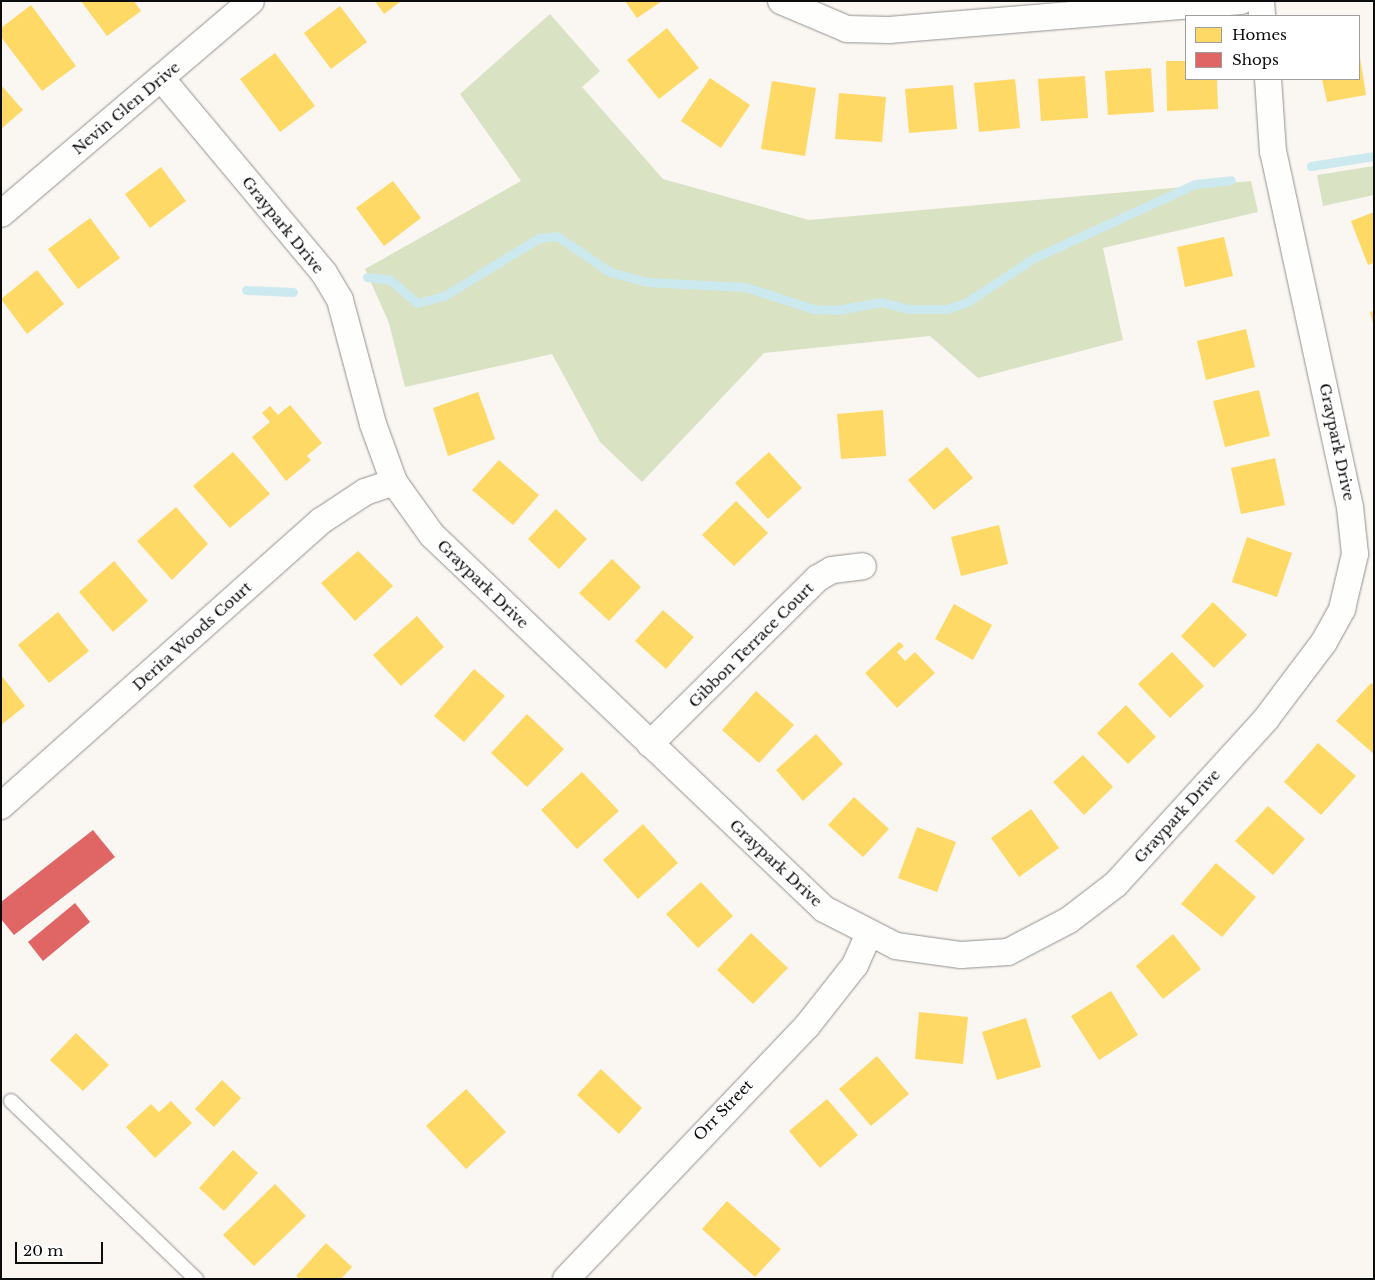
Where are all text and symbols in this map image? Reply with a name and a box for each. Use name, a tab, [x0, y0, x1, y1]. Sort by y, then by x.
legend	[1185, 15, 1360, 80]
text: Homes	[1232, 25, 1287, 44]
text: Shops	[1232, 50, 1279, 69]
street label: Nevin Glen Drive	[69, 58, 183, 158]
street label: Graypark Drive	[238, 173, 328, 277]
street label: Graypark Drive	[1316, 382, 1358, 502]
street label: Graypark Drive	[434, 536, 532, 632]
street label: Derita Woods Court	[129, 578, 255, 694]
street label: Gibbon Terrace Court	[685, 579, 817, 711]
street label: Graypark Drive	[1130, 765, 1224, 867]
street label: Graypark Drive	[726, 816, 826, 910]
street label: Orr Street	[689, 1076, 757, 1144]
scale bar	[18, 1232, 105, 1264]
text: 20 m	[23, 1241, 63, 1260]

